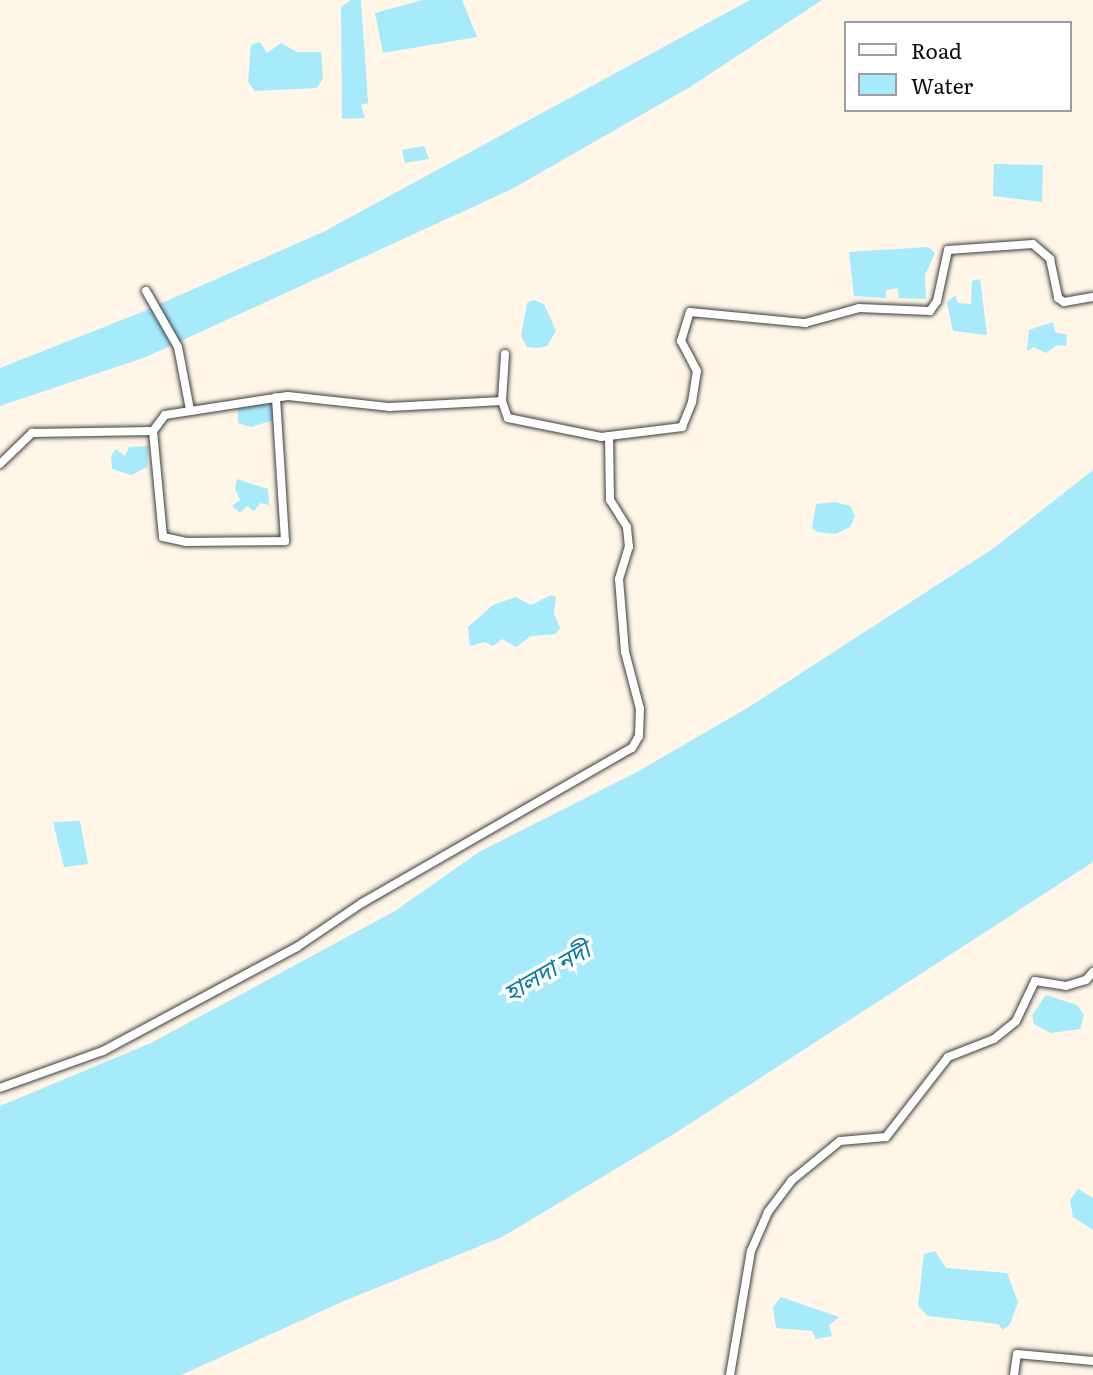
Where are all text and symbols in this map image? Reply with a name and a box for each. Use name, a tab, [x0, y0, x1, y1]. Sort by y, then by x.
legend	[844, 21, 1072, 112]
text: Road	[911, 34, 962, 65]
text: Water	[911, 69, 973, 100]
water label: হালদা নদী	[498, 934, 594, 1006]

